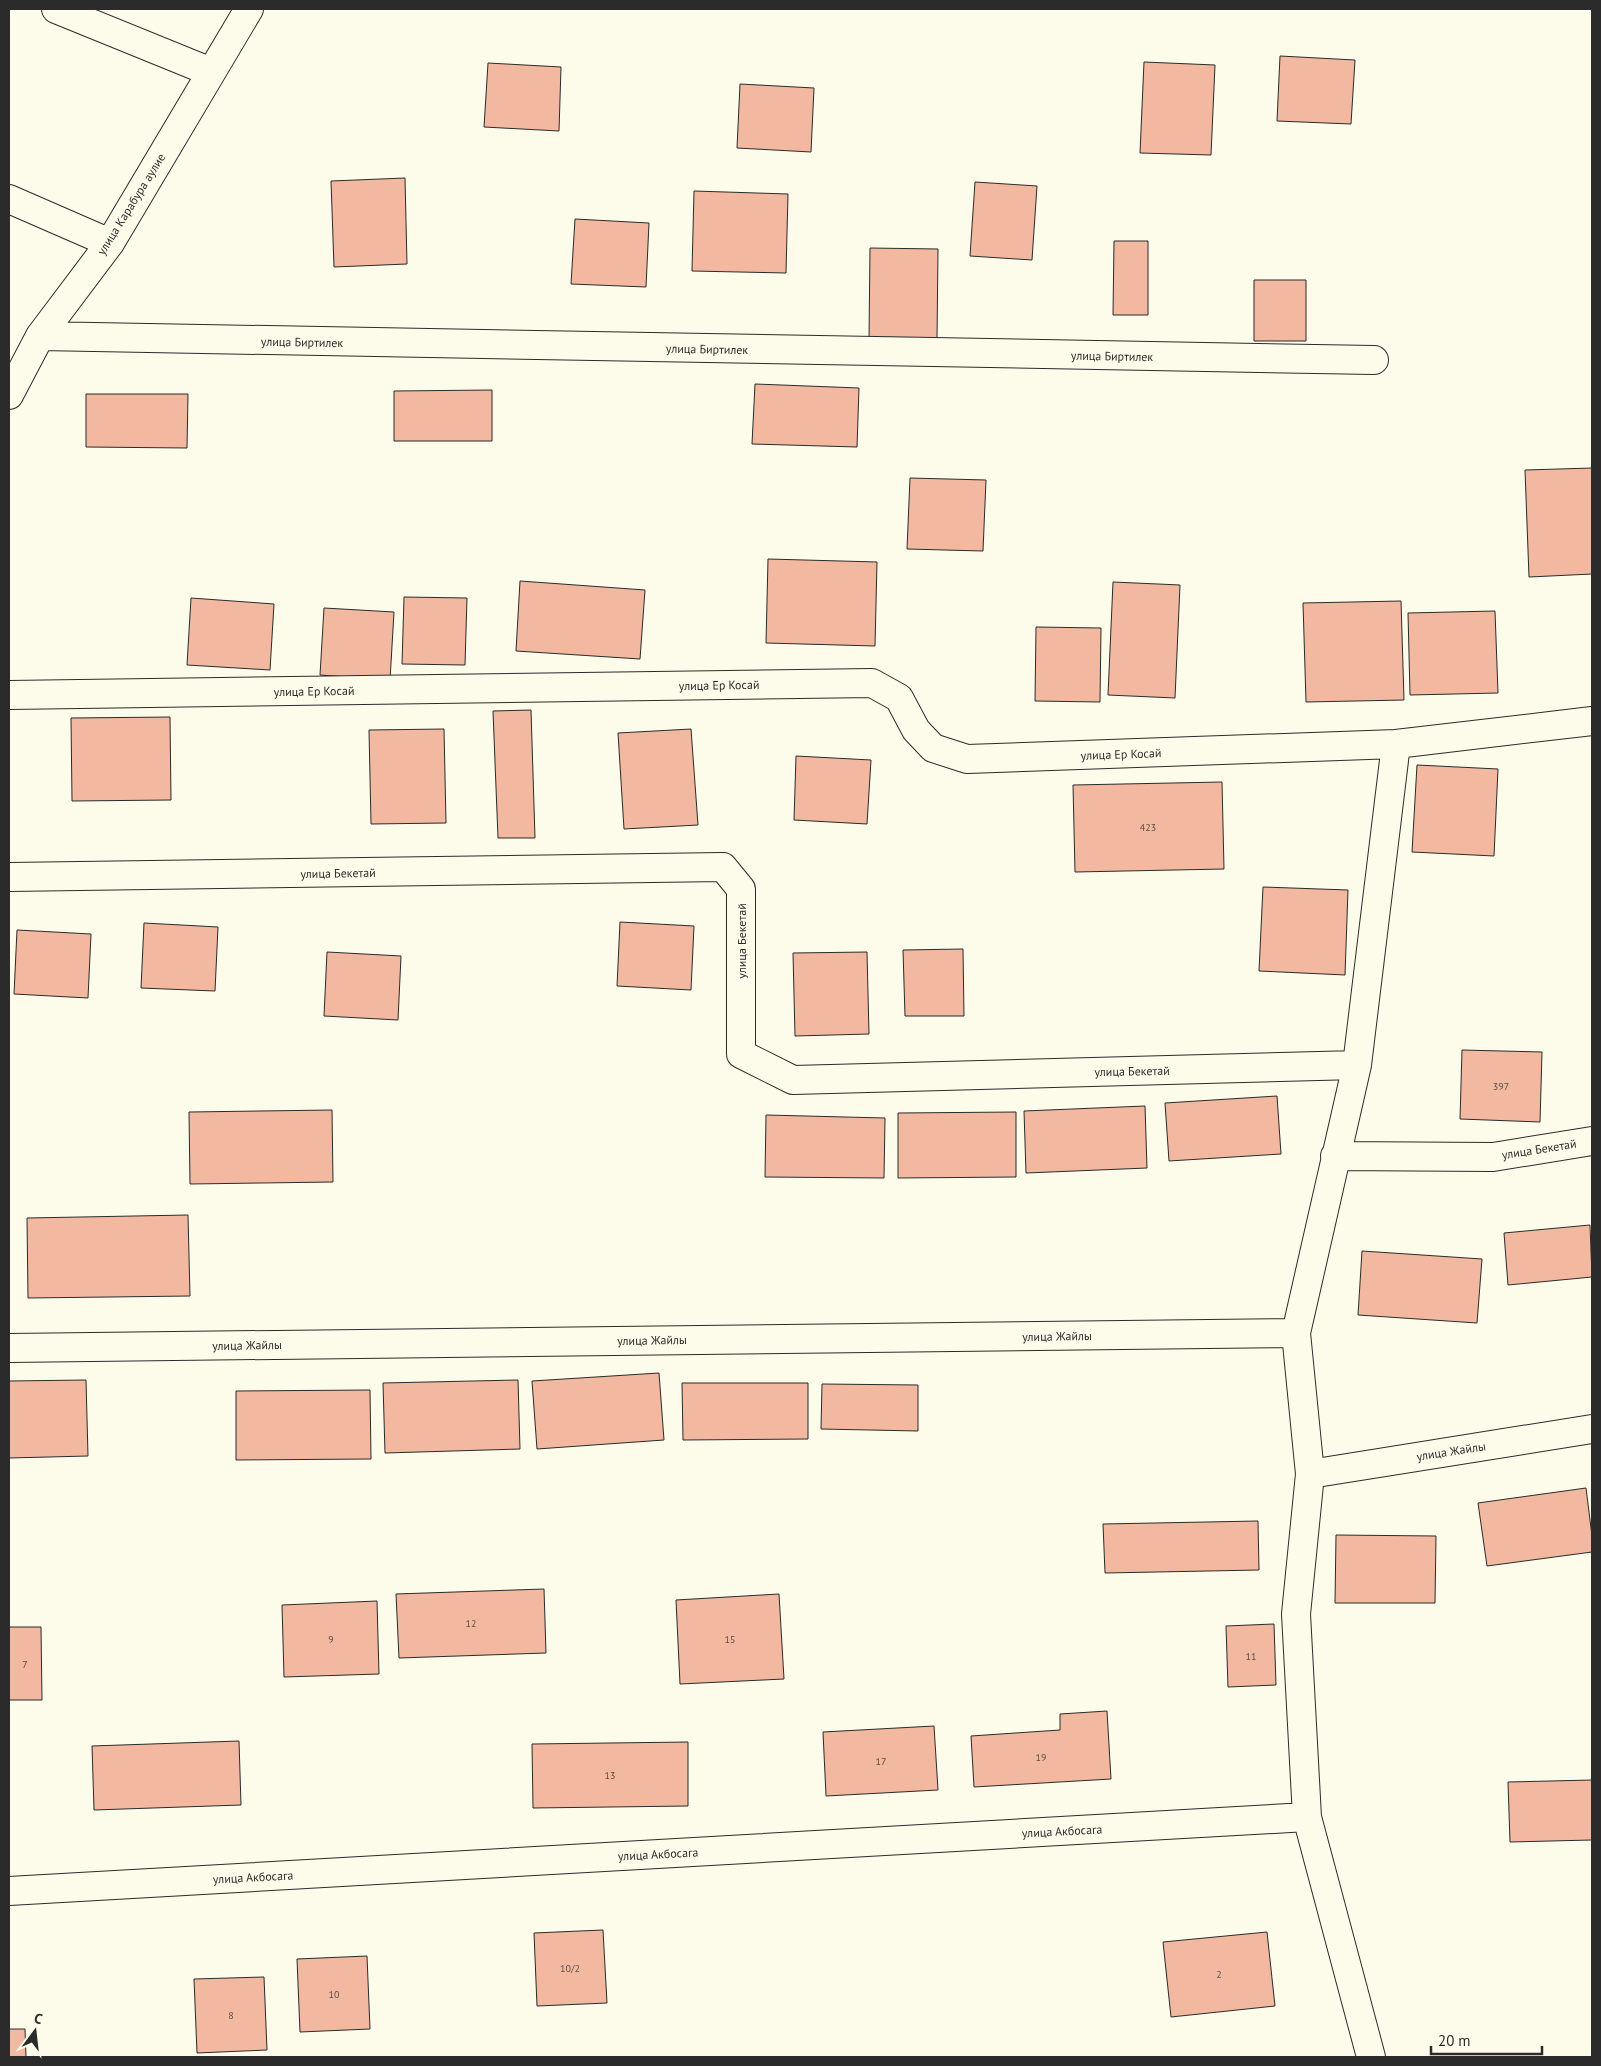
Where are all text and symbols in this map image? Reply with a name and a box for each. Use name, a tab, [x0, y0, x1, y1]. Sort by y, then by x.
street label: улица Карабура аулие	[94, 150, 168, 258]
street label: улица Биртилек	[261, 334, 344, 350]
street label: улица Биртилек	[666, 341, 749, 357]
street label: улица Биртилек	[1071, 348, 1154, 364]
street label: улица Ер Косай	[678, 677, 760, 693]
street label: улица Ер Косай	[273, 683, 355, 699]
street label: улица Ер Косай	[1080, 745, 1162, 763]
house number: 423	[1140, 821, 1156, 834]
street label: улица Бекетай	[300, 865, 376, 881]
street label: улица Бекетай	[734, 903, 749, 979]
street label: улица Бекетай	[1094, 1063, 1170, 1079]
house number: 397	[1493, 1080, 1509, 1093]
street label: улица Бекетай	[1501, 1136, 1577, 1162]
street label: улица Жайлы	[1022, 1328, 1092, 1344]
street label: улица Жайлы	[617, 1332, 687, 1348]
street label: улица Жайлы	[212, 1337, 282, 1353]
street label: улица Жайлы	[1415, 1438, 1487, 1464]
house number: 12	[466, 1617, 476, 1630]
house number: 9	[328, 1633, 334, 1646]
house number: 15	[725, 1633, 735, 1646]
house number: 11	[1246, 1650, 1256, 1663]
house number: 7	[22, 1658, 28, 1671]
house number: 19	[1036, 1751, 1046, 1764]
house number: 17	[876, 1755, 886, 1768]
house number: 13	[605, 1769, 615, 1782]
street label: улица Акбосага	[1021, 1821, 1103, 1841]
street label: улица Акбосага	[617, 1844, 699, 1864]
street label: улица Акбосага	[212, 1867, 294, 1887]
house number: 10/2	[560, 1962, 580, 1975]
house number: 2	[1216, 1968, 1222, 1981]
house number: 10	[329, 1988, 340, 2001]
north arrow	[10, 2006, 60, 2056]
text: С	[32, 2009, 45, 2028]
house number: 8	[228, 2009, 234, 2022]
scale bar	[1431, 2024, 1542, 2056]
text: 20 m	[1438, 2031, 1471, 2050]

